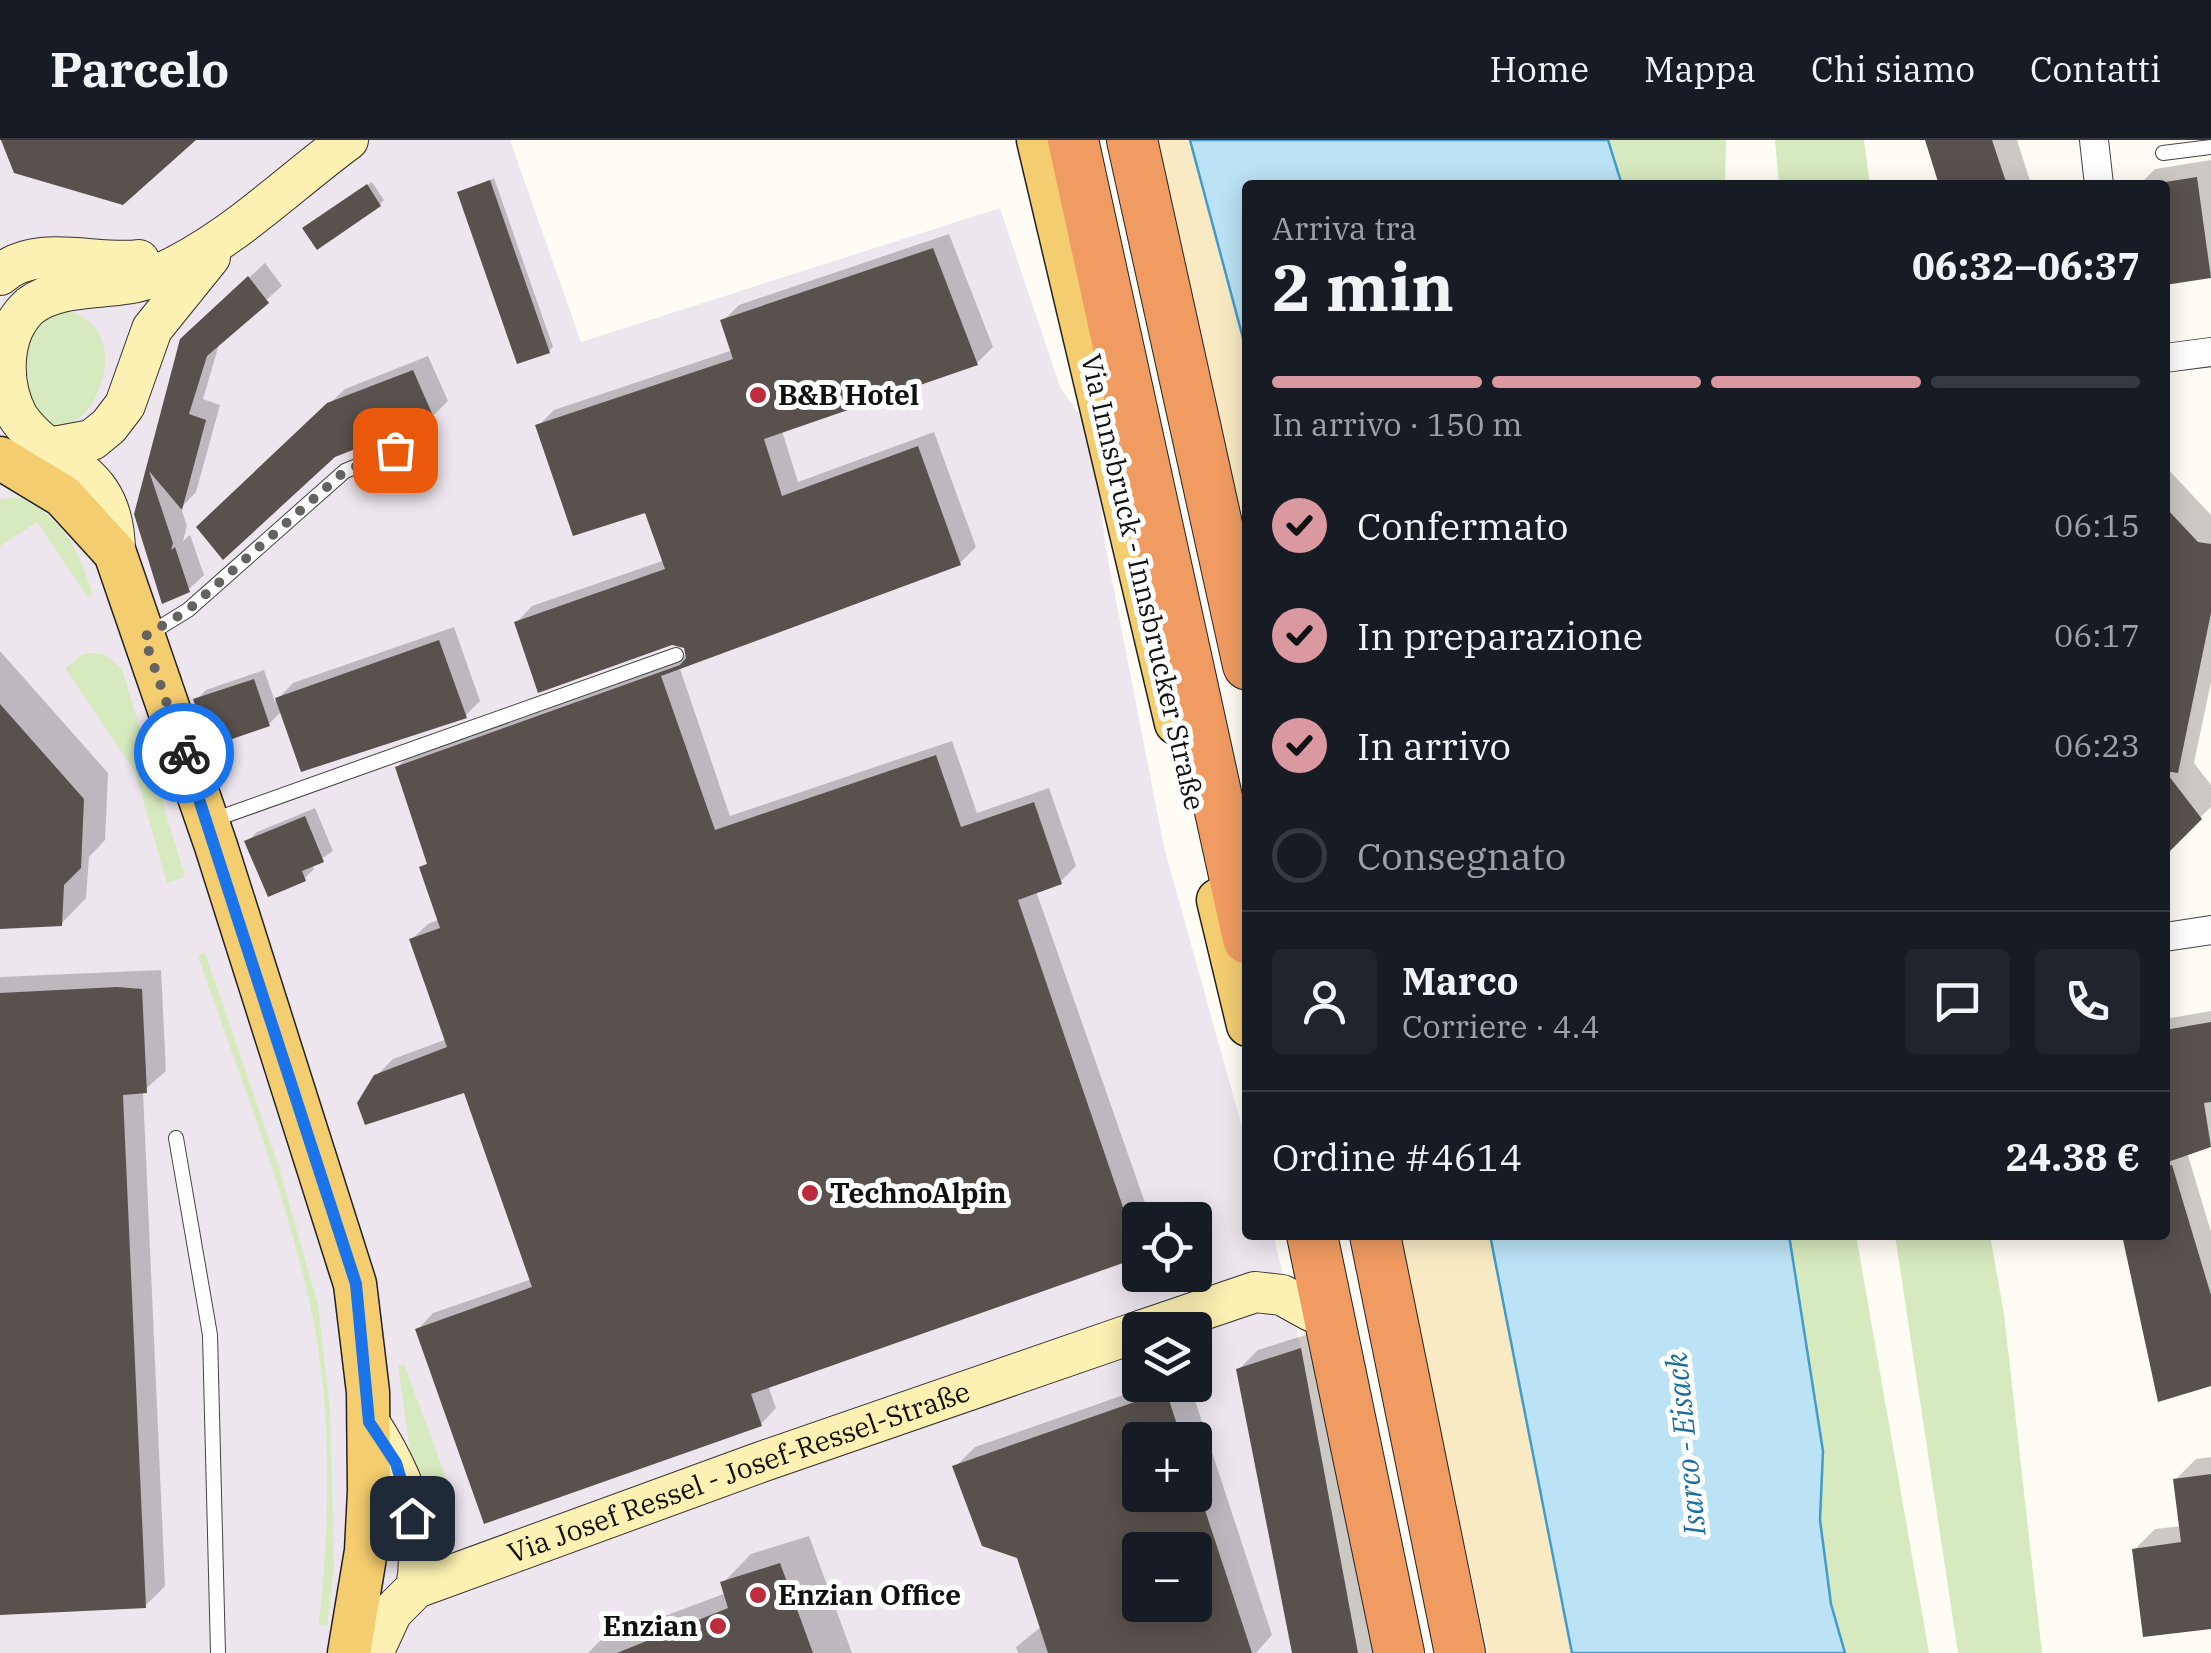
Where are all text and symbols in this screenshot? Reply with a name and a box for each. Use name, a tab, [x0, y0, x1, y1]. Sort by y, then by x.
text: Parcelo	[50, 38, 229, 100]
text: Home	[1490, 46, 1589, 92]
text: Mappa	[1644, 46, 1756, 92]
text: Chi siamo	[1811, 46, 1975, 92]
text: Contatti	[2030, 46, 2161, 92]
text: Arriva tra	[1272, 207, 1417, 249]
text: 06:32–06:37	[1912, 241, 2140, 290]
text: 2 min	[1272, 244, 1454, 329]
street label: Via Innsbruck - Innsbrucker Straße	[1073, 350, 1214, 814]
place label: B&B Hotel	[778, 376, 919, 413]
marker: B&B Hotel	[747, 384, 769, 406]
text: In arrivo · 150 m	[1272, 403, 1522, 445]
pin	[353, 408, 438, 493]
icon: bag	[368, 423, 423, 478]
icon: check	[1272, 498, 1327, 553]
text: Confermato	[1357, 501, 1568, 550]
text: 06:15	[2054, 504, 2140, 546]
icon: check	[1272, 608, 1327, 663]
text: In preparazione	[1357, 611, 1643, 660]
text: 06:17	[2054, 614, 2140, 656]
courier	[134, 703, 234, 803]
icon: check	[1272, 718, 1327, 773]
text: In arrivo	[1357, 721, 1511, 770]
text: 06:23	[2054, 724, 2140, 766]
icon: bike	[157, 726, 212, 781]
text: Consegnato	[1357, 831, 1566, 880]
button: person	[1272, 949, 1377, 1054]
button: chat	[1905, 949, 2010, 1054]
button: phone	[2035, 949, 2140, 1054]
text: Marco	[1402, 956, 1519, 1005]
text: Corriere · 4.4	[1402, 1005, 1600, 1047]
text: Ordine #4614	[1272, 1132, 1522, 1181]
text: 24.38 €	[2006, 1132, 2140, 1181]
place label: TechnoAlpin	[830, 1174, 1006, 1211]
marker: TechnoAlpin	[799, 1182, 821, 1204]
map controls	[1122, 1202, 1212, 1622]
button: locate	[1122, 1202, 1212, 1292]
button: layers	[1122, 1312, 1212, 1402]
water label: Isarco - Eisack	[1656, 1351, 1714, 1538]
street label: Via Josef Ressel - Josef-Ressel-Straße	[502, 1372, 975, 1571]
button: +	[1122, 1422, 1212, 1512]
pin	[370, 1476, 455, 1561]
icon: home	[385, 1491, 440, 1546]
button: −	[1122, 1532, 1212, 1622]
place label: Enzian Office	[778, 1576, 961, 1613]
marker: Enzian Office	[747, 1584, 769, 1606]
place label: Enzian	[603, 1607, 698, 1644]
marker: Enzian	[707, 1615, 729, 1637]

